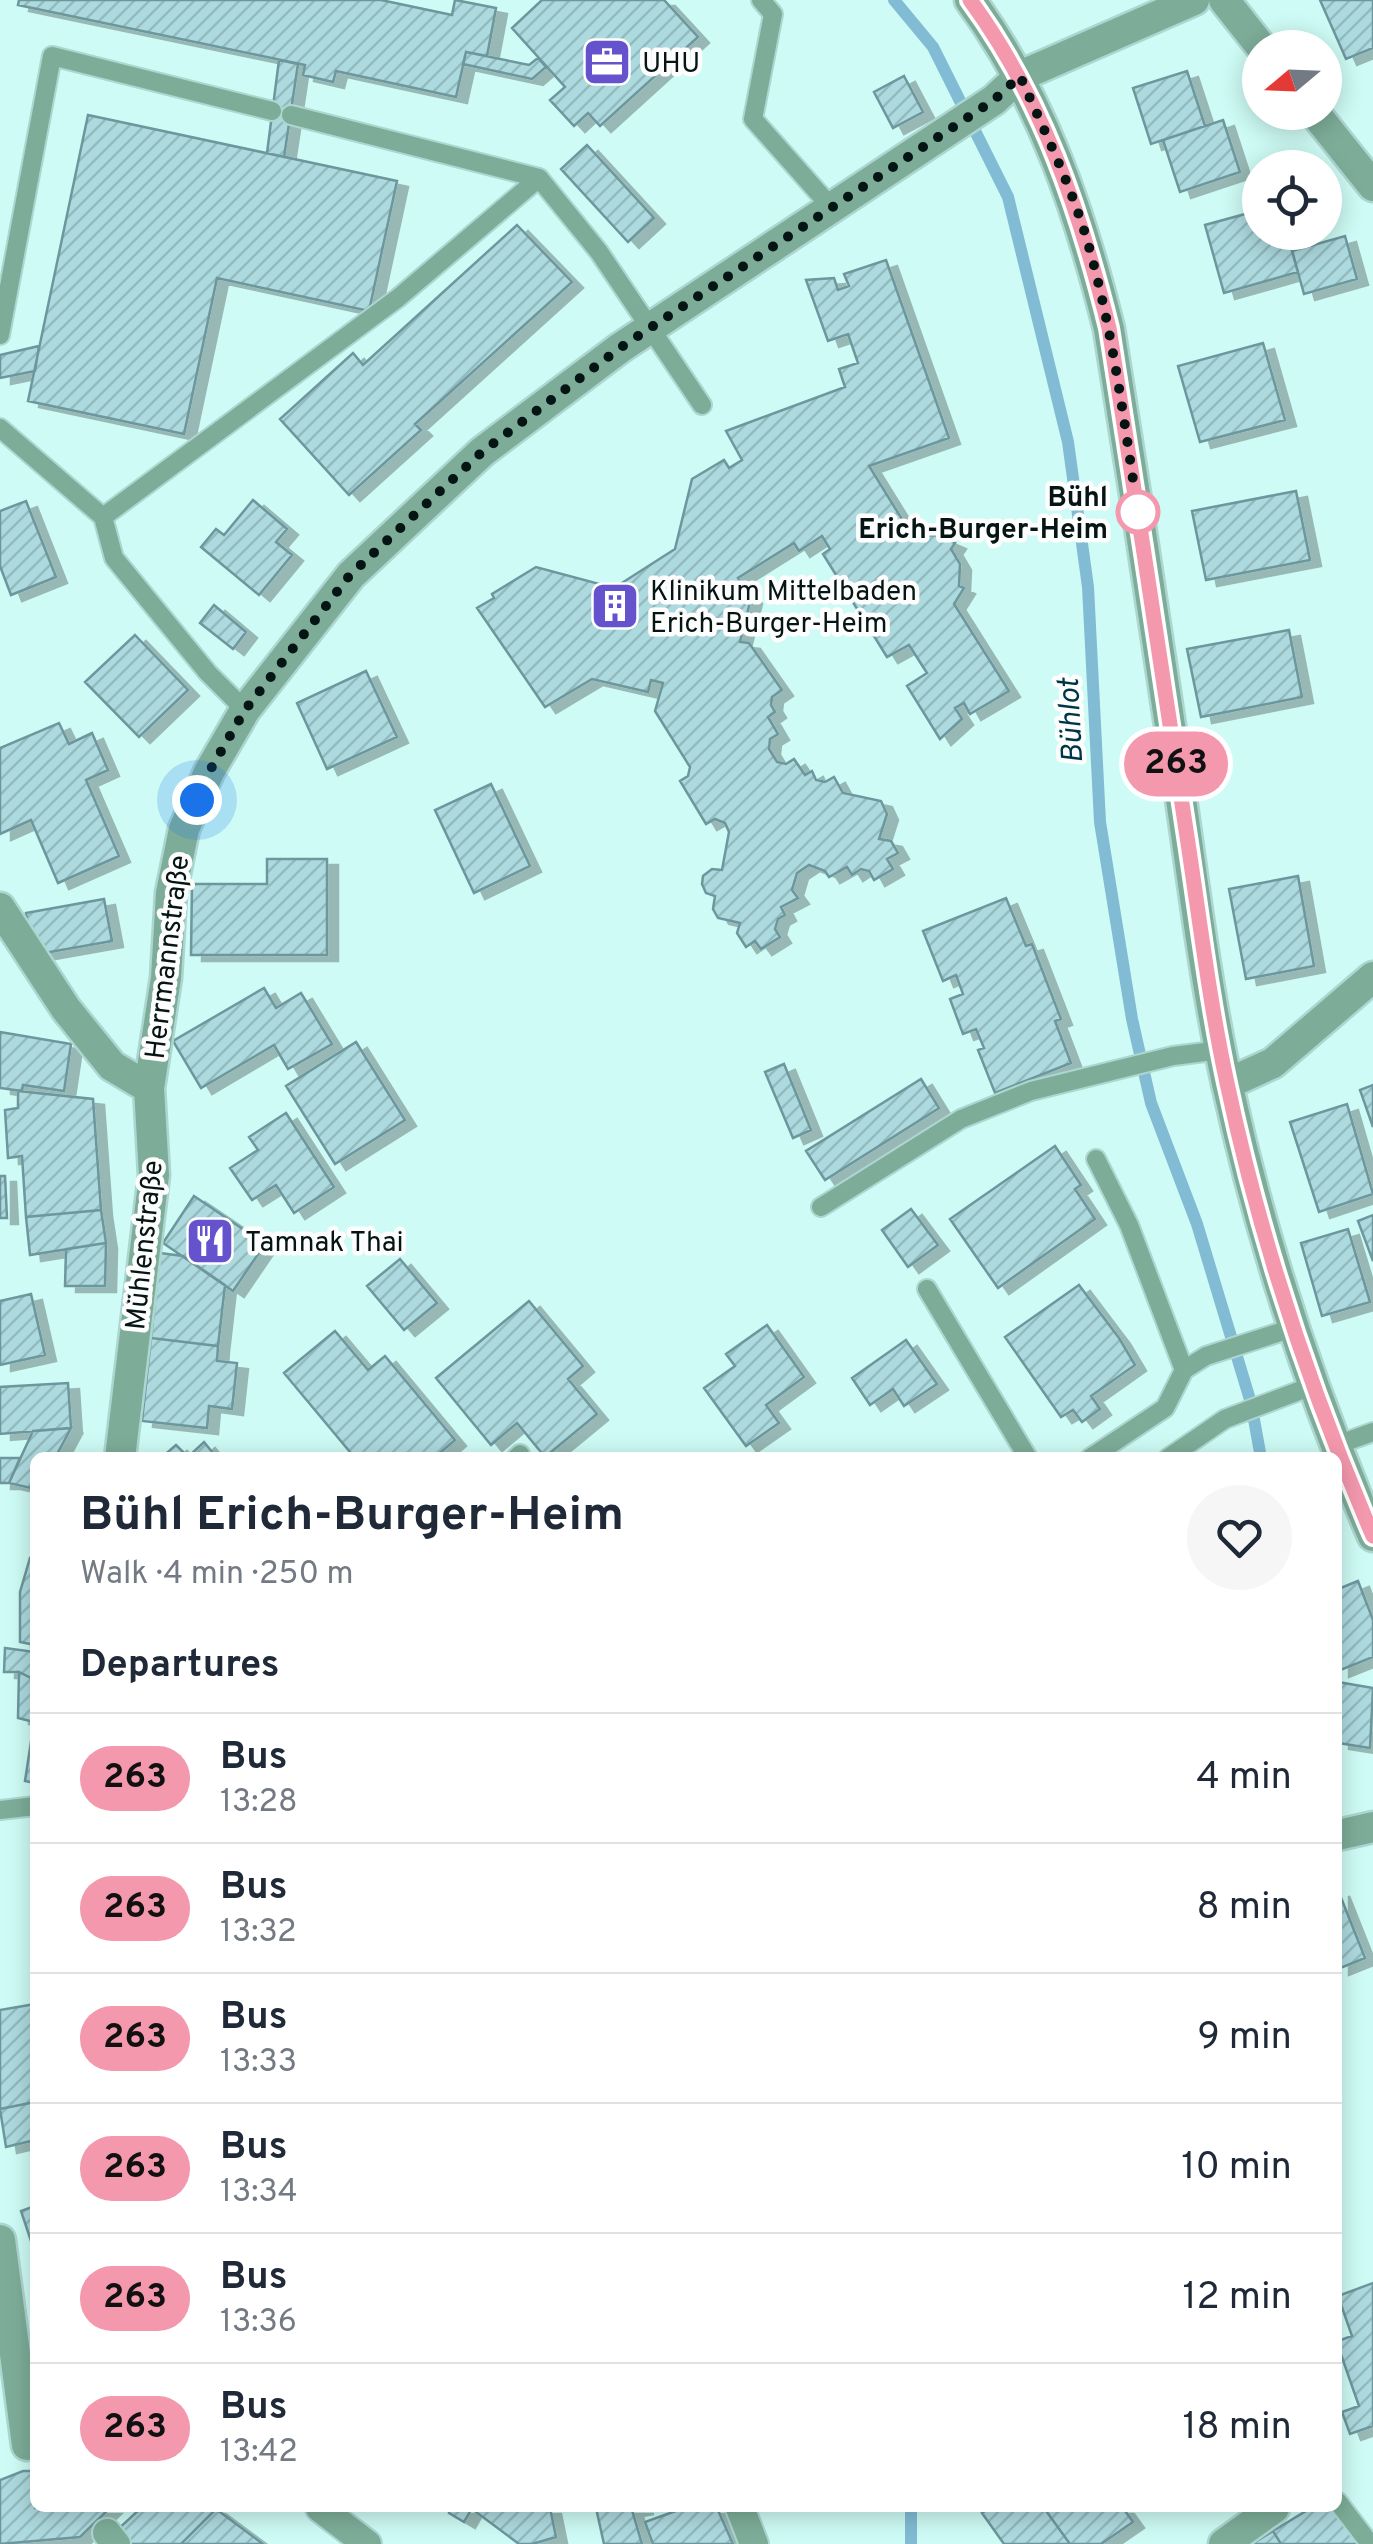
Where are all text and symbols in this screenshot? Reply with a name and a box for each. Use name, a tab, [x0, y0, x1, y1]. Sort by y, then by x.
north arrow	[1242, 30, 1342, 130]
map controls	[1242, 30, 1342, 250]
office icon: UHU	[581, 36, 633, 88]
place label: UHU	[642, 47, 700, 83]
button: locate	[1242, 150, 1342, 250]
place label: Bühl Erich-Burger-Heim	[858, 481, 1108, 549]
marker: Bühl Erich-Burger-Heim	[1117, 491, 1159, 533]
place label: Klinikum Mittelbaden Erich-Burger-Heim	[650, 575, 917, 643]
building icon: Klinikum Mittelbaden Erich-Burger-Heim	[589, 580, 641, 632]
water label: Bühlot	[1052, 676, 1093, 764]
line badge: 263	[1118, 732, 1234, 796]
text: 263	[1144, 742, 1208, 786]
your location	[172, 775, 222, 825]
street label: Herrmannstraße	[139, 853, 199, 1061]
street label: Mühlenstraße	[119, 1159, 173, 1332]
restaurant icon: Tamnak Thai	[184, 1215, 236, 1267]
place label: Tamnak Thai	[245, 1226, 404, 1262]
button: heart	[1187, 1485, 1292, 1590]
text: Bühl Erich-Burger-Heim	[80, 1487, 624, 1547]
text: Walk · 4 min · 250 m	[80, 1555, 354, 1595]
text: Departures	[80, 1642, 280, 1691]
text: Bus	[220, 1734, 287, 1783]
text: 4 min	[1196, 1754, 1292, 1803]
text: 263	[103, 1756, 167, 1800]
text: 13:28	[220, 1783, 298, 1823]
text: Bus	[220, 1864, 287, 1913]
text: 8 min	[1197, 1884, 1292, 1933]
text: 263	[103, 1886, 167, 1930]
text: 13:32	[220, 1913, 297, 1953]
text: Bus	[220, 1994, 287, 2043]
text: 9 min	[1197, 2014, 1292, 2063]
text: 263	[103, 2016, 167, 2060]
text: 13:33	[220, 2043, 297, 2083]
text: Bus	[220, 2124, 287, 2173]
text: 10 min	[1181, 2144, 1292, 2193]
text: 263	[103, 2146, 167, 2190]
text: 13:34	[220, 2173, 298, 2213]
text: Bus	[220, 2254, 287, 2303]
text: 12 min	[1182, 2274, 1292, 2323]
text: 263	[103, 2276, 167, 2320]
text: 13:36	[220, 2303, 297, 2343]
text: Bus	[220, 2384, 287, 2433]
text: 18 min	[1182, 2404, 1292, 2453]
text: 263	[103, 2406, 167, 2450]
text: 13:42	[220, 2433, 298, 2473]

